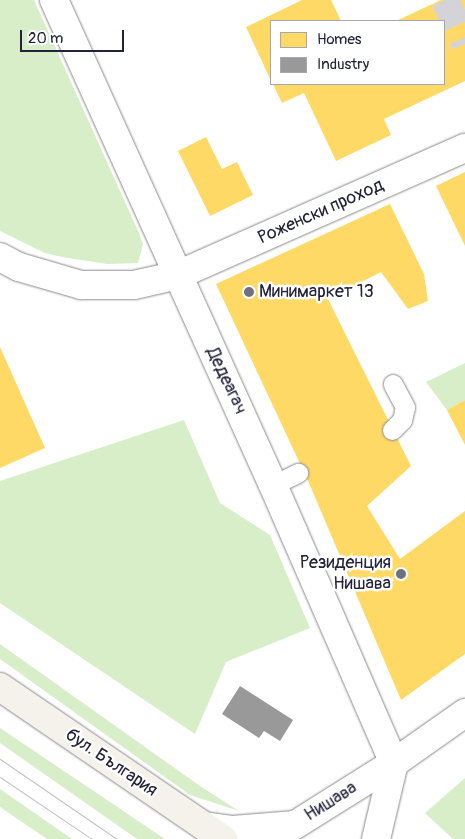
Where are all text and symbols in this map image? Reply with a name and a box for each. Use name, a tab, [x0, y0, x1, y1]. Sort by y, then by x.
scale bar	[22, 20, 126, 52]
legend	[270, 20, 445, 85]
text: 20 m	[28, 29, 63, 48]
text: Homes	[317, 30, 362, 49]
text: Industry	[317, 55, 369, 74]
street label: Роженски проход	[255, 175, 387, 249]
place label: Минимаркет 13	[259, 281, 374, 303]
marker: Минимаркет 13	[243, 286, 255, 298]
street label: Дедеагач	[201, 344, 251, 418]
place label: Резиденция Нишава	[300, 553, 391, 596]
marker: Резиденция Нишава	[395, 568, 407, 580]
street label: бул. България	[61, 724, 161, 802]
street label: Нишава	[301, 778, 361, 826]

